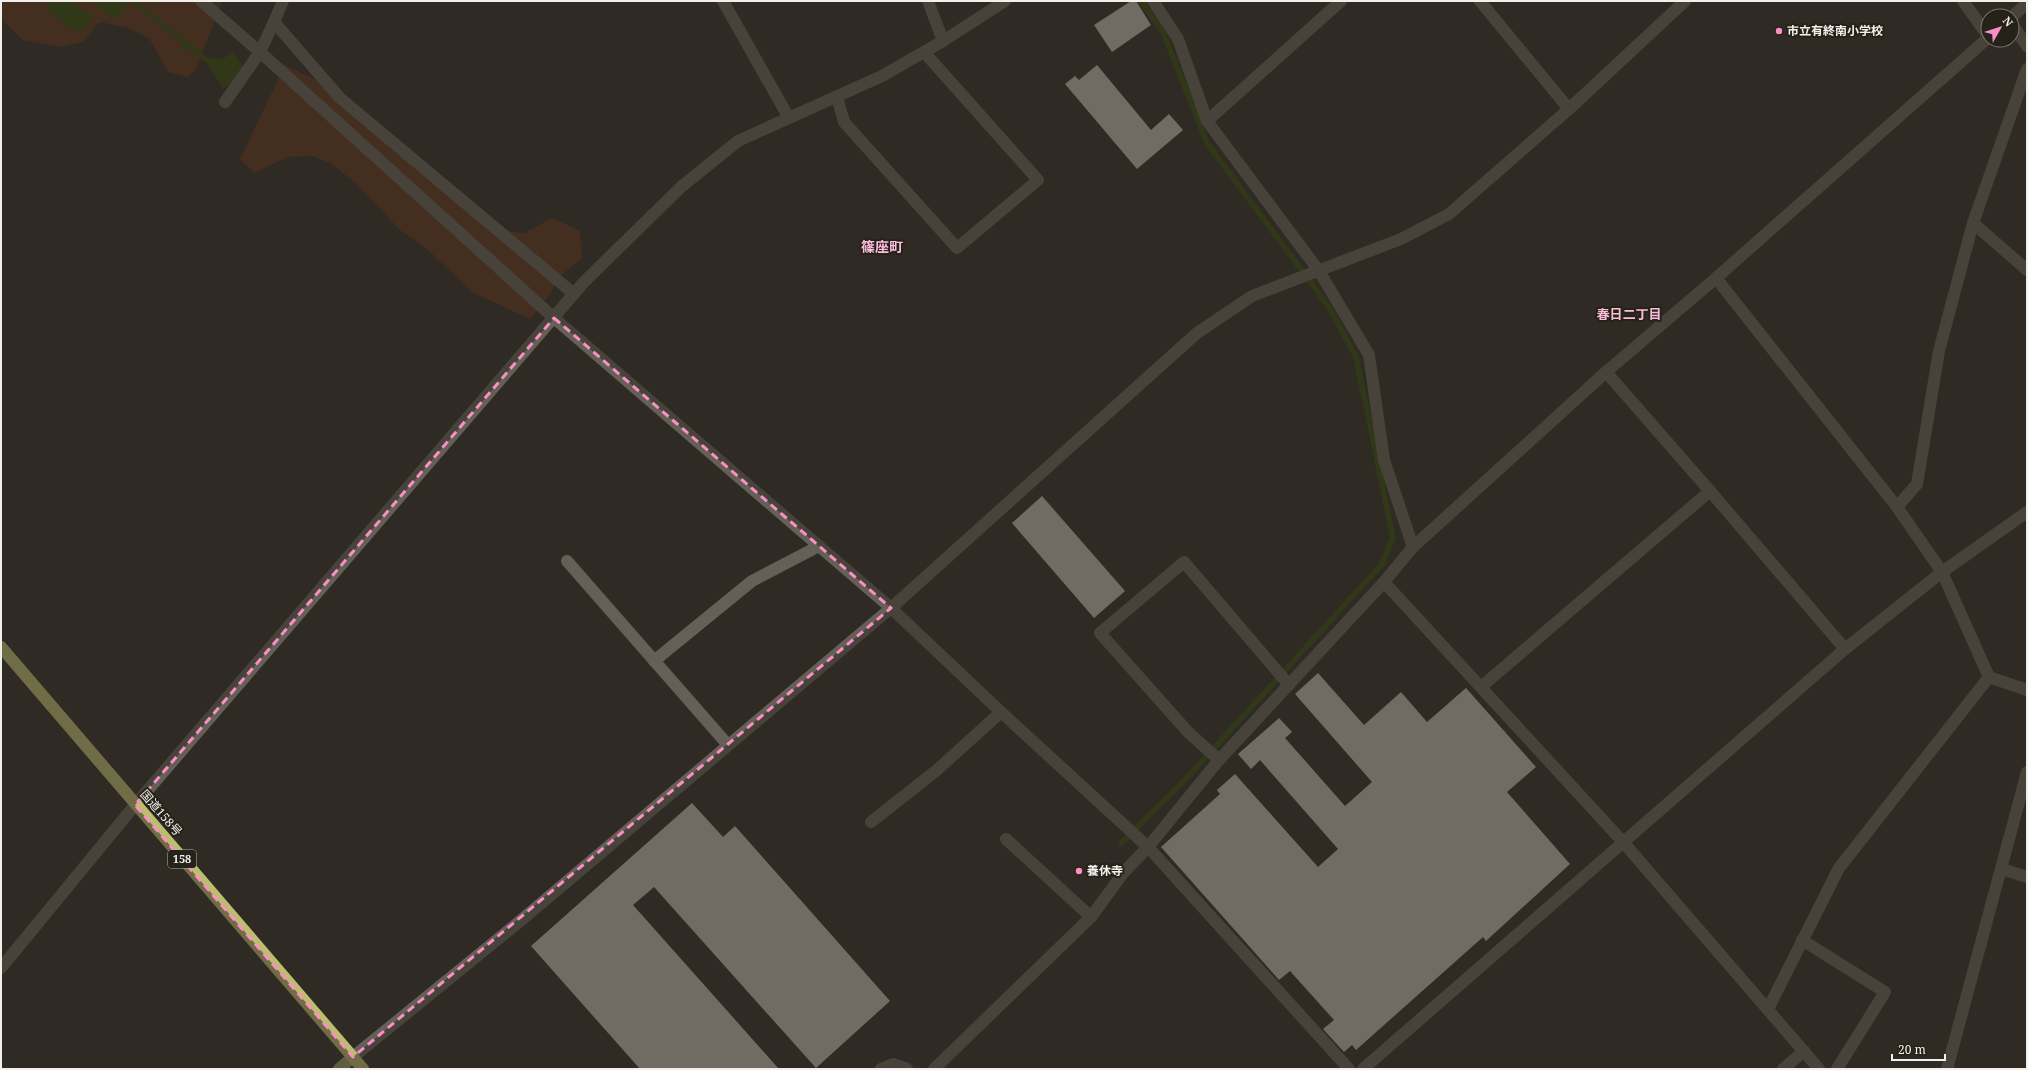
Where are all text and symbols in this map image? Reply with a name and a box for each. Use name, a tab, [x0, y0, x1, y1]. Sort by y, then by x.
north arrow	[1980, 8, 2020, 48]
text: N	[2000, 13, 2017, 30]
place label: 市立有終南小学校	[1787, 22, 1883, 39]
marker: 市立有終南小学校	[1774, 26, 1784, 36]
district label: 篠座町	[861, 237, 903, 256]
district label: 春日二丁目	[1596, 305, 1662, 323]
street label: 国道158号	[137, 786, 186, 839]
road number: 158	[168, 850, 196, 868]
place label: 養休寺	[1087, 862, 1123, 879]
marker: 養休寺	[1074, 866, 1084, 876]
scale bar	[1892, 1036, 1945, 1062]
text: 20 m	[1898, 1041, 1926, 1058]

